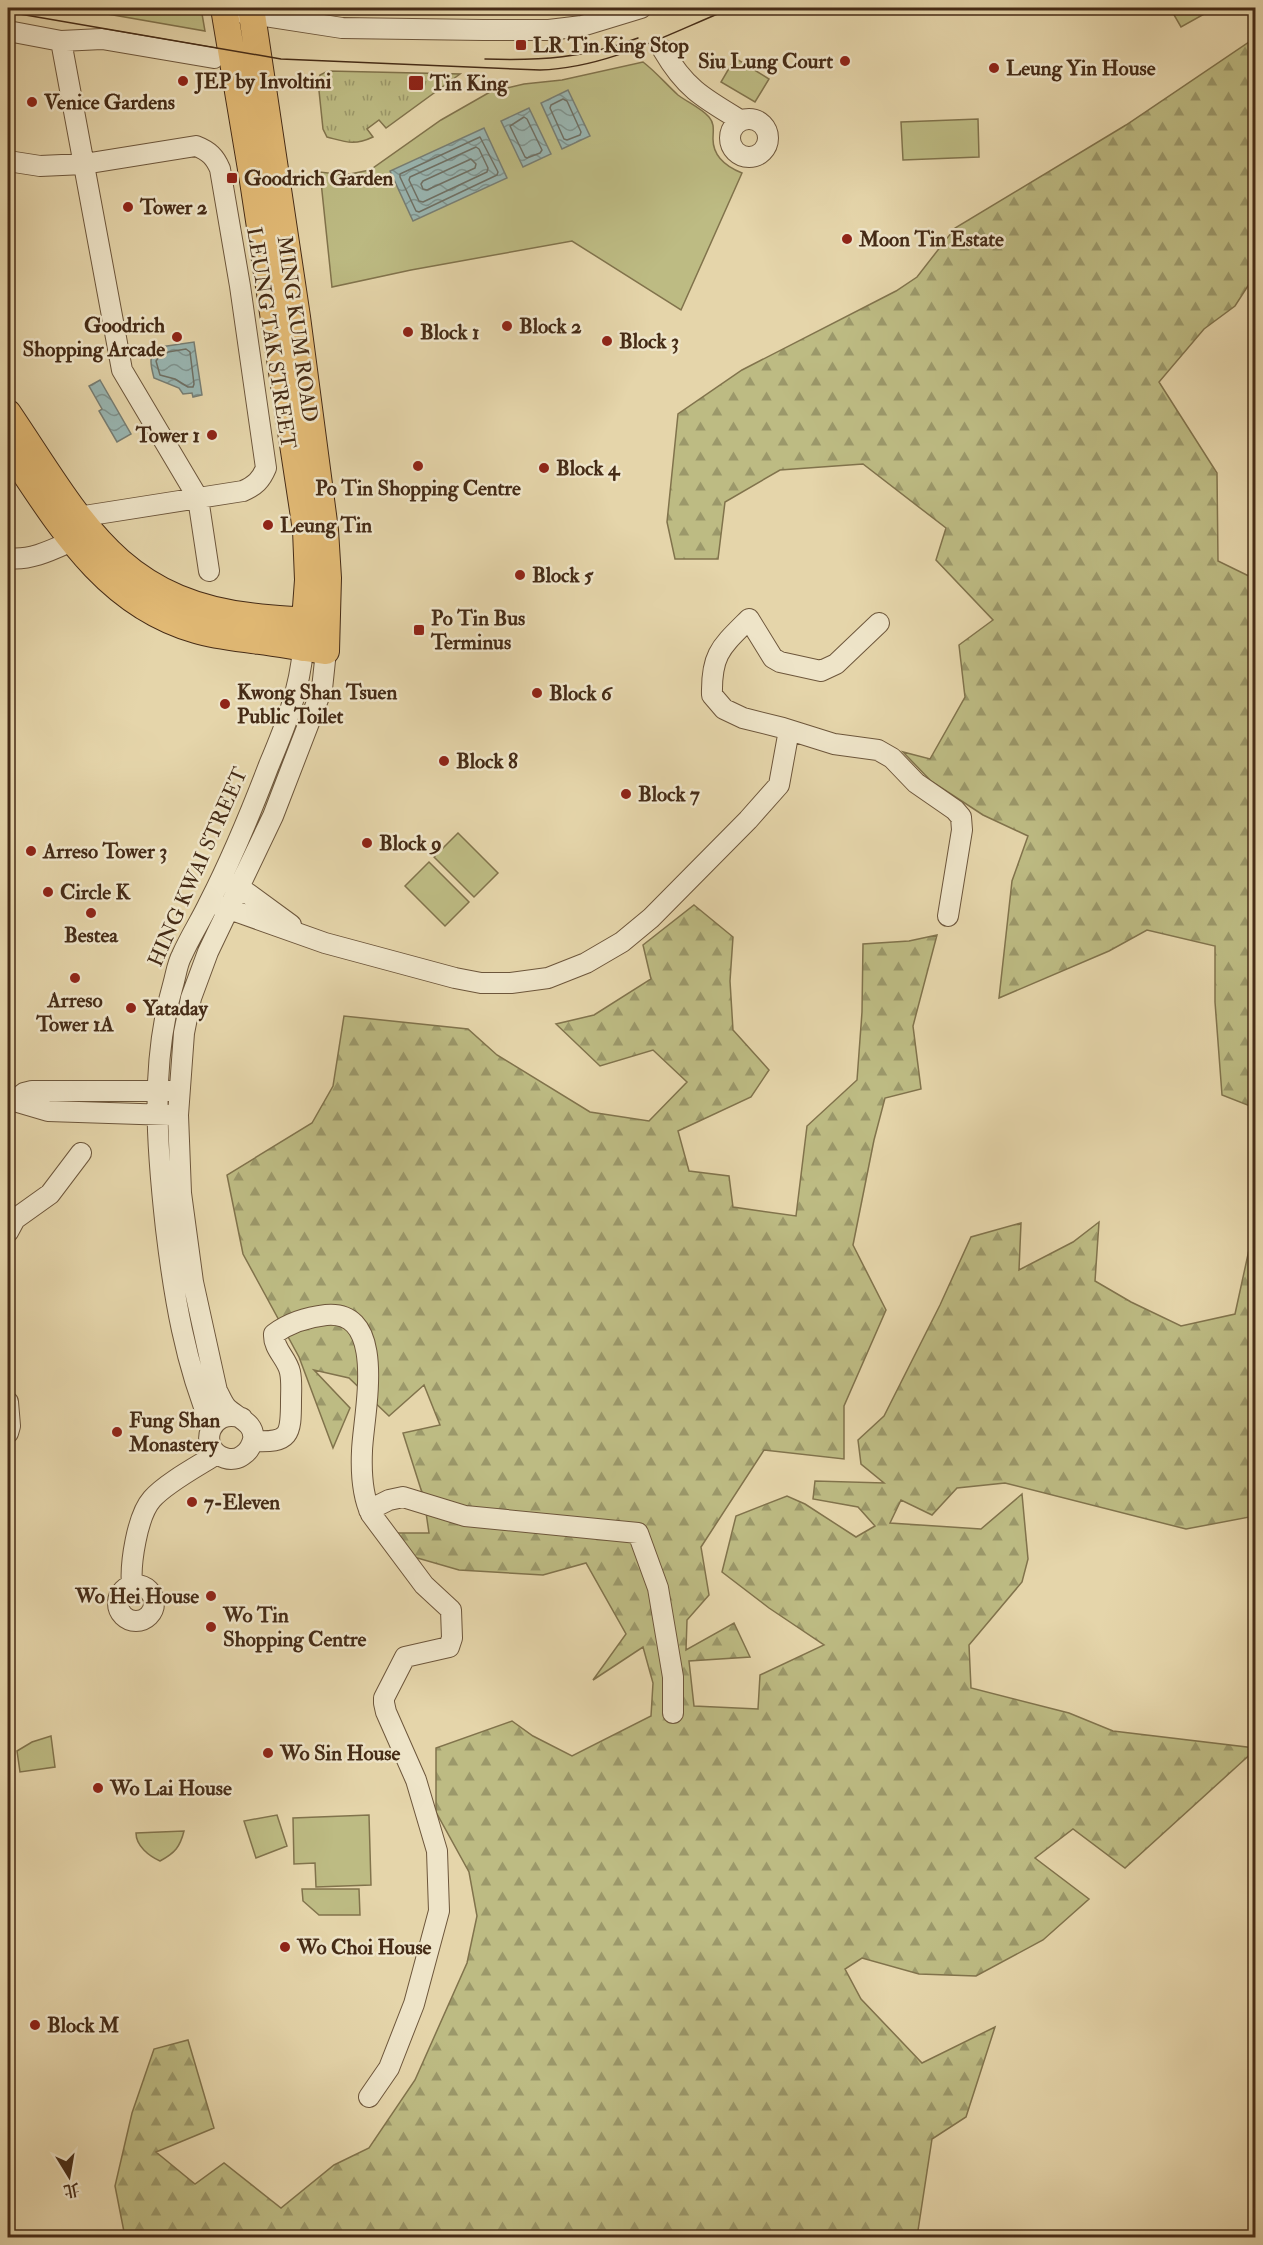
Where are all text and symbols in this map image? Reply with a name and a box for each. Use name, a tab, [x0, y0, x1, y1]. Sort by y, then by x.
place label: LR Tin King Stop	[533, 32, 689, 59]
marker: LR Tin King Stop	[514, 38, 528, 52]
place label: Siu Lung Court	[698, 48, 833, 75]
marker: Siu Lung Court	[838, 54, 852, 68]
place label: Leung Yin House	[1006, 55, 1156, 82]
marker: Leung Yin House	[987, 61, 1001, 75]
place label: JEP by Involtini	[194, 68, 332, 95]
place label: Tin King	[429, 70, 508, 97]
marker: JEP by Involtini	[176, 74, 190, 88]
marker: Tin King	[407, 74, 425, 92]
place label: Venice Gardens	[43, 89, 175, 116]
marker: Venice Gardens	[25, 95, 39, 109]
place label: Goodrich Garden	[244, 165, 394, 192]
marker: Goodrich Garden	[225, 171, 239, 185]
place label: Tower 2	[139, 194, 208, 221]
marker: Tower 2	[121, 200, 135, 214]
street label: LEUNG TAK STREET	[240, 225, 302, 451]
place label: Moon Tin Estate	[858, 226, 1004, 253]
marker: Moon Tin Estate	[840, 232, 854, 246]
street label: MING KUM ROAD	[271, 234, 323, 424]
place label: Goodrich Shopping Arcade	[23, 312, 165, 363]
place label: Block 2	[519, 313, 582, 340]
place label: Block 1	[420, 319, 480, 346]
marker: Block 2	[500, 319, 514, 333]
marker: Block 1	[401, 325, 415, 339]
place label: Block 3	[619, 328, 679, 355]
marker: Goodrich Shopping Arcade	[170, 330, 184, 344]
marker: Block 3	[600, 334, 614, 348]
place label: Tower 1	[135, 422, 200, 449]
marker: Tower 1	[205, 428, 219, 442]
place label: Block 4	[556, 455, 621, 482]
marker: Po Tin Shopping Centre	[411, 459, 425, 473]
marker: Block 4	[537, 461, 551, 475]
place label: Po Tin Shopping Centre	[315, 475, 521, 502]
place label: Leung Tin	[280, 512, 372, 539]
marker: Leung Tin	[261, 518, 275, 532]
place label: Block 5	[532, 562, 594, 589]
marker: Block 5	[513, 568, 527, 582]
place label: Po Tin Bus Terminus	[430, 605, 525, 656]
marker: Po Tin Bus Terminus	[412, 623, 426, 637]
place label: Kwong Shan Tsuen Public Toilet	[237, 679, 397, 730]
place label: Block 6	[549, 680, 613, 707]
marker: Block 6	[530, 686, 544, 700]
marker: Kwong Shan Tsuen Public Toilet	[218, 697, 232, 711]
place label: Block 8	[456, 748, 518, 775]
marker: Block 8	[437, 754, 451, 768]
street label: HING KWAI STREET	[142, 763, 254, 971]
place label: Block 7	[638, 781, 700, 808]
marker: Block 7	[619, 787, 633, 801]
place label: Block 9	[379, 830, 442, 857]
marker: Block 9	[360, 836, 374, 850]
place label: Arreso Tower 3	[42, 838, 167, 865]
marker: Arreso Tower 3	[24, 844, 38, 858]
place label: Circle K	[60, 879, 132, 906]
marker: Circle K	[41, 885, 55, 899]
marker: Bestea	[84, 906, 98, 920]
place label: Bestea	[64, 922, 119, 949]
marker: Arreso Tower 1A	[68, 971, 82, 985]
place label: Arreso Tower 1A	[35, 987, 114, 1038]
place label: Yataday	[142, 995, 208, 1022]
marker: Yataday	[124, 1001, 138, 1015]
place label: Fung Shan Monastery	[128, 1407, 220, 1458]
marker: Fung Shan Monastery	[110, 1425, 124, 1439]
place label: 7-Eleven	[204, 1489, 280, 1516]
marker: 7-Eleven	[185, 1495, 199, 1509]
place label: Wo Hei House	[74, 1583, 199, 1610]
marker: Wo Hei House	[204, 1589, 218, 1603]
place label: Wo Tin Shopping Centre	[222, 1602, 367, 1653]
marker: Wo Tin Shopping Centre	[204, 1620, 218, 1634]
place label: Wo Sin House	[279, 1740, 401, 1767]
marker: Wo Sin House	[261, 1746, 275, 1760]
place label: Wo Lai House	[109, 1775, 232, 1802]
marker: Wo Lai House	[91, 1781, 105, 1795]
place label: Wo Choi House	[296, 1934, 432, 1961]
marker: Wo Choi House	[278, 1940, 292, 1954]
place label: Block M	[47, 2012, 119, 2039]
marker: Block M	[28, 2018, 42, 2032]
north arrow	[39, 2146, 99, 2206]
text: 北	[62, 2178, 81, 2201]

